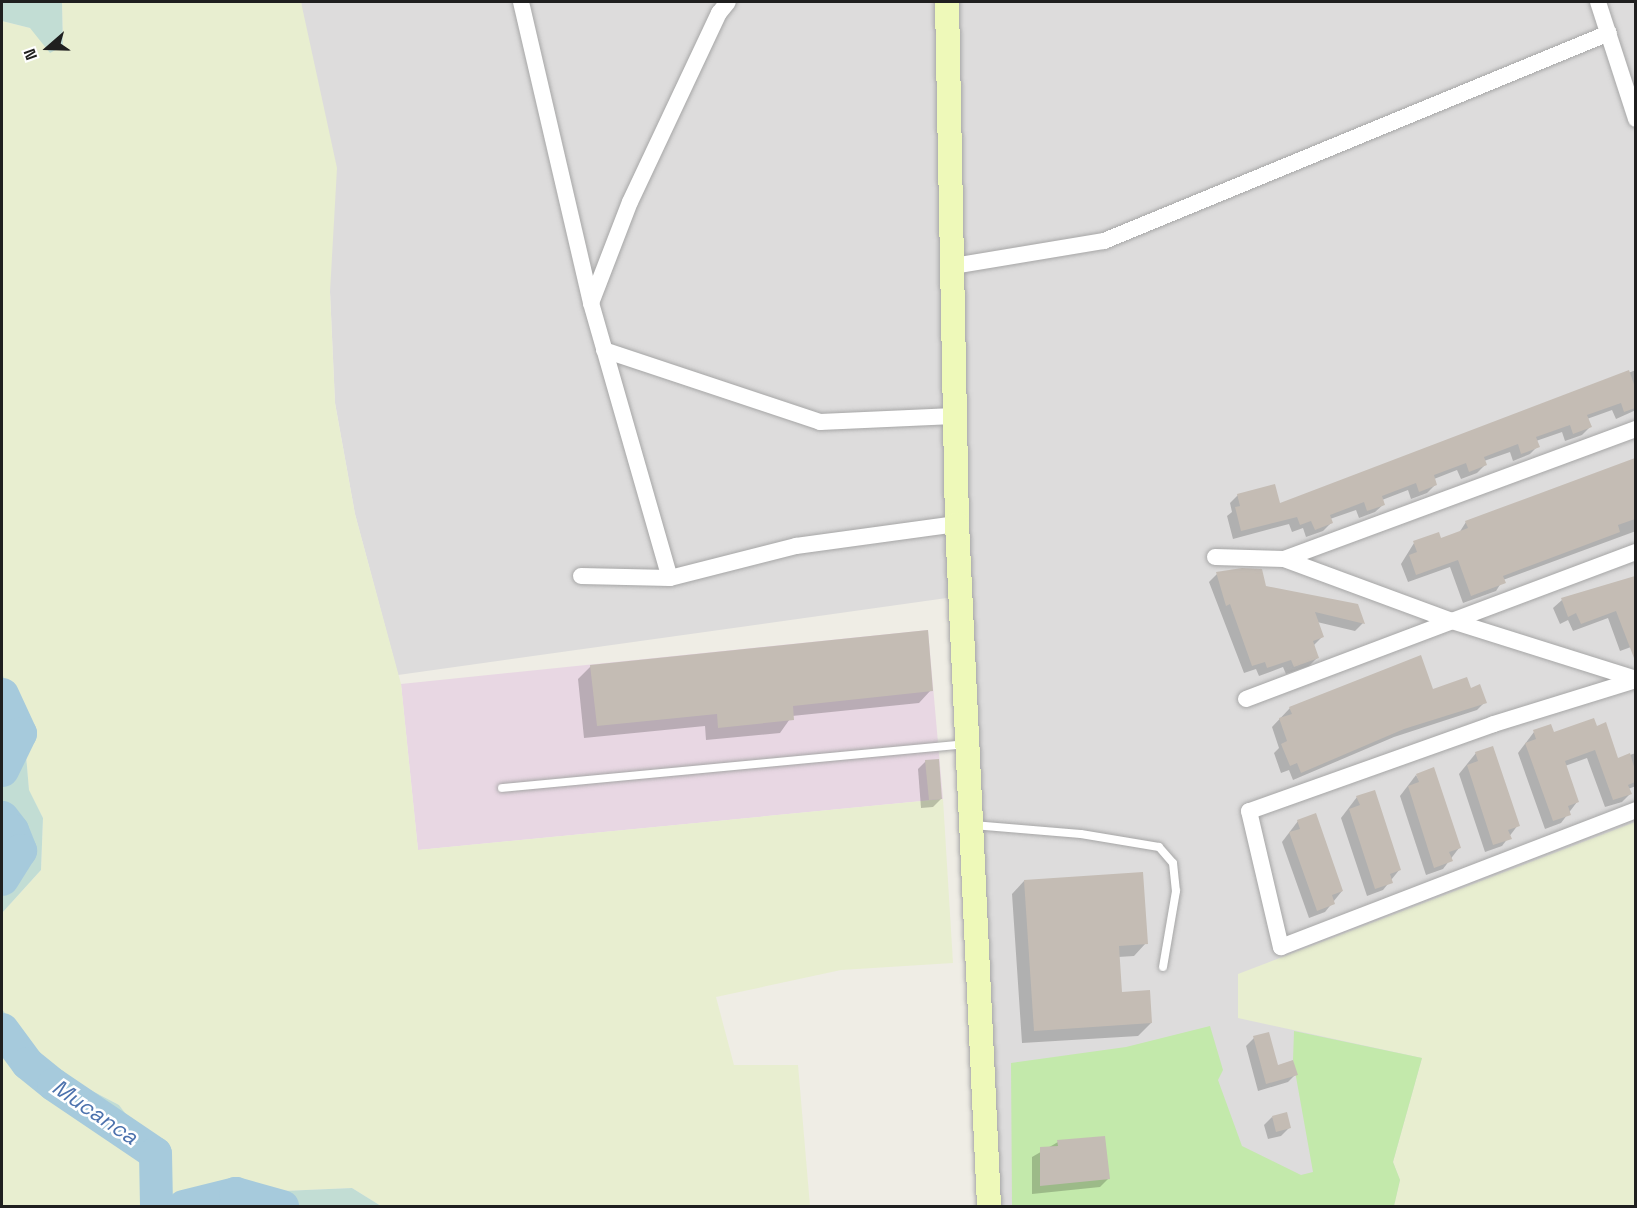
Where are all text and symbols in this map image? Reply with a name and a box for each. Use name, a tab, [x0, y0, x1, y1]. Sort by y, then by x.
north arrow	[18, 18, 78, 78]
text: N	[19, 46, 42, 63]
water label: Mucanca	[47, 1074, 143, 1150]

